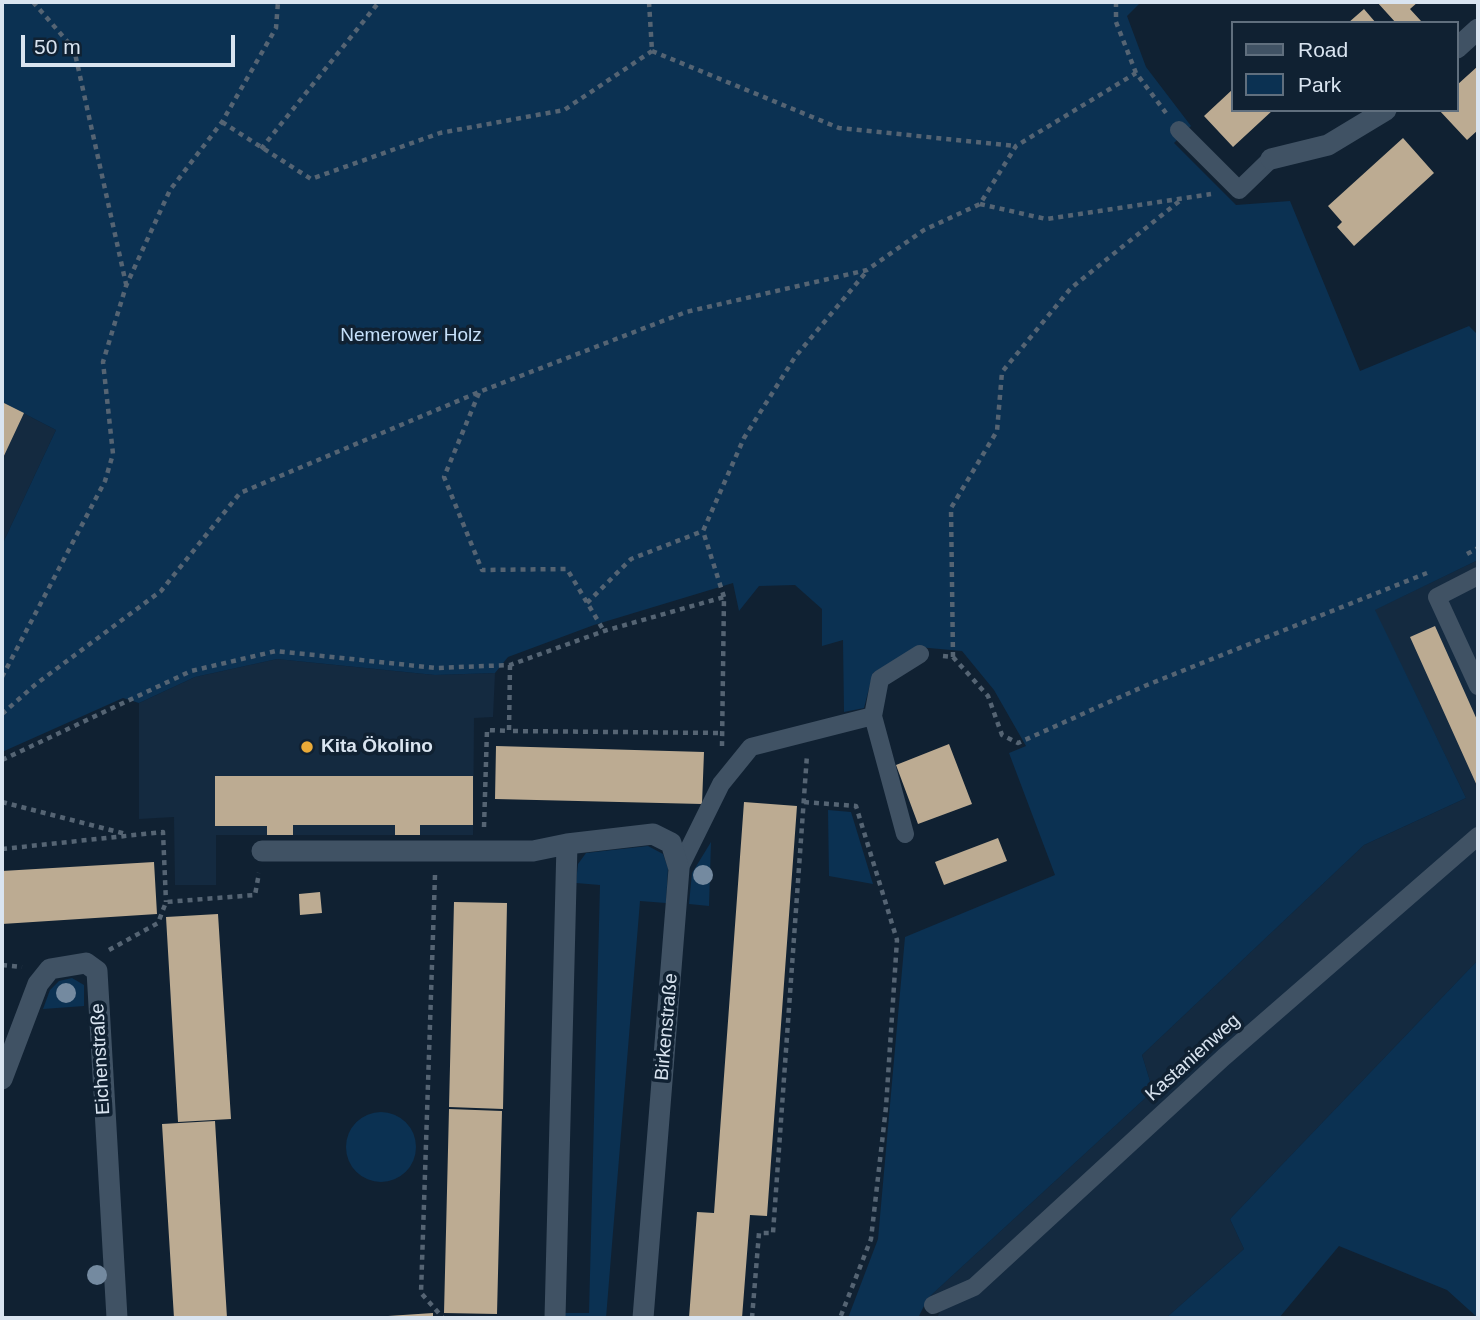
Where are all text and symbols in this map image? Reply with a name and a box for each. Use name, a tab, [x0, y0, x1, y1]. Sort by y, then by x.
scale bar	[24, 21, 238, 65]
legend	[1232, 21, 1459, 112]
text: 50 m	[34, 35, 81, 58]
text: Road	[1298, 38, 1348, 61]
text: Park	[1298, 73, 1341, 96]
park label: Nemerower Holz	[340, 325, 482, 347]
place label: Kita Ökolino	[321, 736, 433, 758]
marker: Kita Ökolino	[299, 739, 315, 755]
street label: Birkenstraße	[651, 972, 683, 1082]
street label: Eichenstraße	[87, 1003, 115, 1115]
street label: Kastanienweg	[1141, 1010, 1245, 1106]

